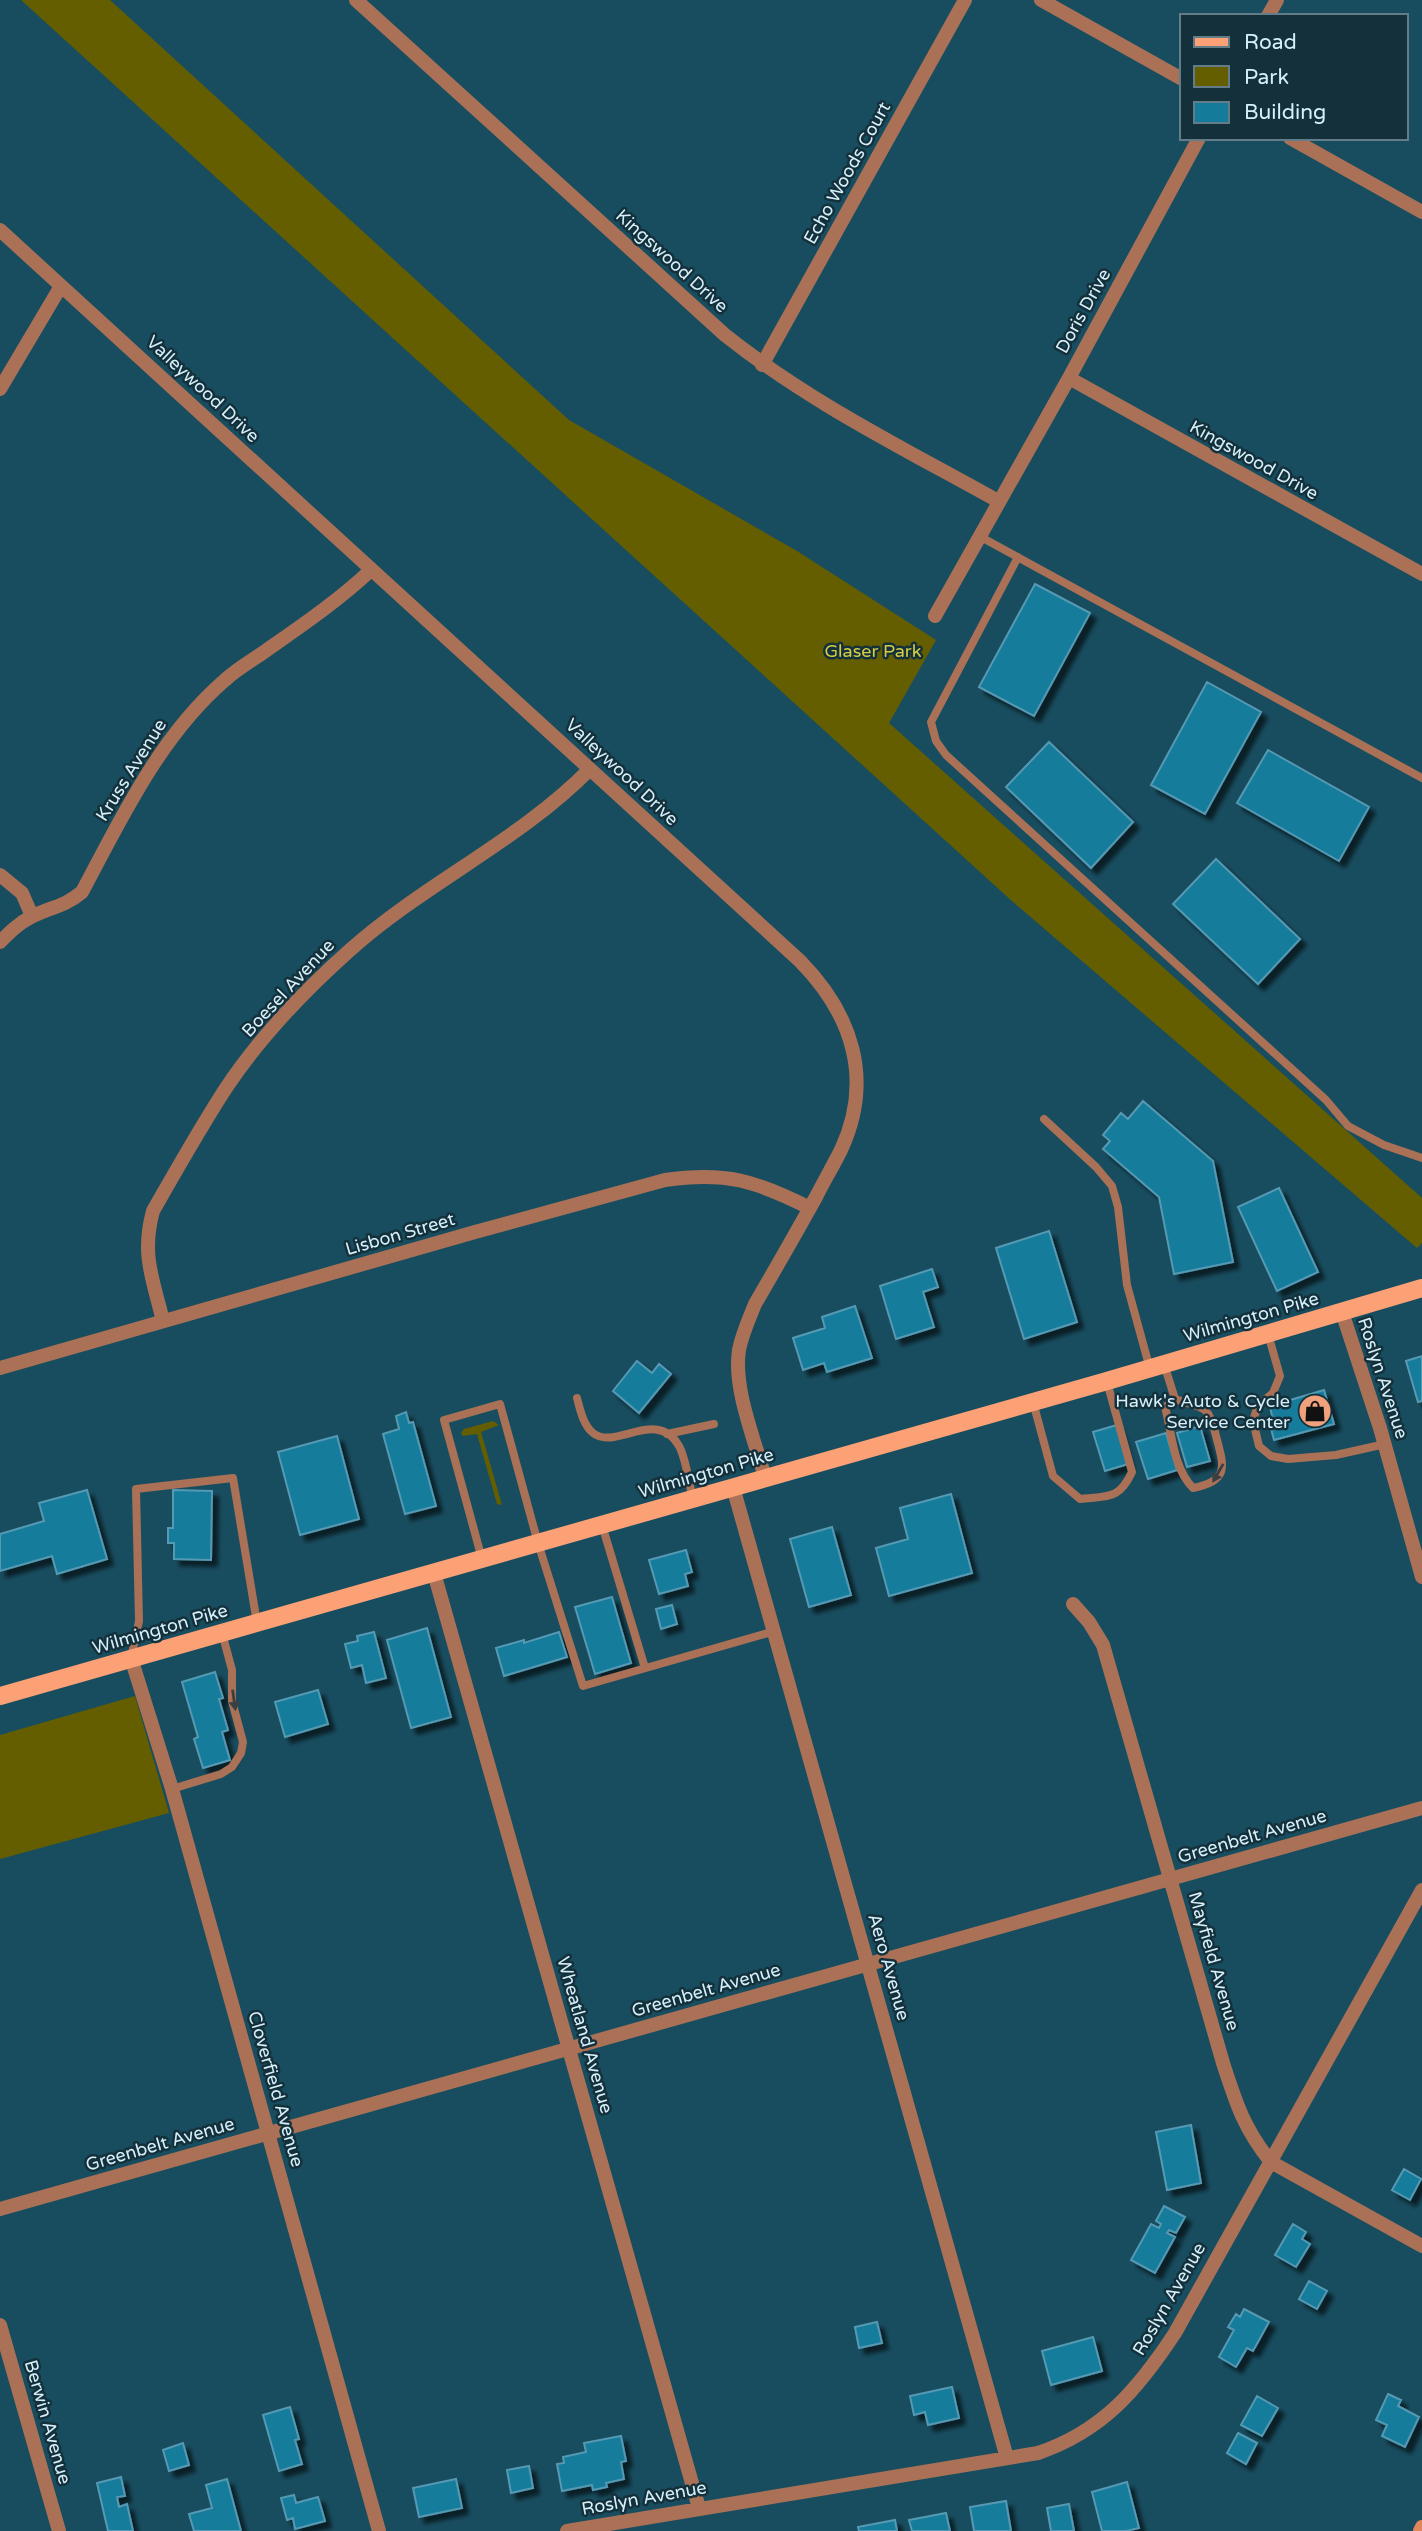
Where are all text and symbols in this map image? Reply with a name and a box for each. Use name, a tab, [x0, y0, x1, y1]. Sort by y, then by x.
legend	[1180, 14, 1408, 140]
text: Road	[1244, 30, 1297, 55]
text: Park	[1244, 65, 1289, 90]
street label: Echo Woods Court	[799, 98, 895, 248]
text: Building	[1244, 100, 1326, 125]
street label: Kingswood Drive	[611, 205, 733, 317]
street label: Doris Drive	[1051, 265, 1115, 357]
street label: Valleywood Drive	[142, 331, 264, 447]
street label: Kingswood Drive	[1186, 416, 1322, 504]
park label: Glaser Park	[824, 640, 922, 662]
street label: Valleywood Drive	[561, 714, 683, 830]
street label: Kruss Avenue	[91, 715, 171, 825]
street label: Boesel Avenue	[237, 934, 339, 1042]
street label: Lisbon Street	[343, 1208, 457, 1260]
street label: Wilmington Pike	[1181, 1287, 1321, 1347]
street label: Roslyn Avenue	[1353, 1314, 1413, 1442]
place label: Hawk's Auto & Cycle Service Center	[1115, 1390, 1290, 1433]
shop icon: Hawk's Auto & Cycle Service Center	[1296, 1392, 1334, 1430]
street label: Wilmington Pike	[636, 1443, 776, 1503]
one-way arrow	[1212, 1464, 1224, 1483]
street label: Wilmington Pike	[90, 1599, 230, 1659]
one-way arrow	[228, 1689, 239, 1711]
street label: Greenbelt Avenue	[1175, 1804, 1329, 1868]
street label: Mayfield Avenue	[1184, 1889, 1244, 2033]
street label: Aero Avenue	[863, 1911, 915, 2023]
street label: Wheatland Avenue	[552, 1954, 618, 2116]
street label: Greenbelt Avenue	[629, 1958, 783, 2022]
street label: Cloverfield Avenue	[243, 2009, 309, 2169]
street label: Greenbelt Avenue	[83, 2112, 237, 2176]
street label: Roslyn Avenue	[1128, 2239, 1210, 2359]
street label: Berwin Avenue	[20, 2357, 76, 2487]
street label: Roslyn Avenue	[580, 2476, 708, 2520]

